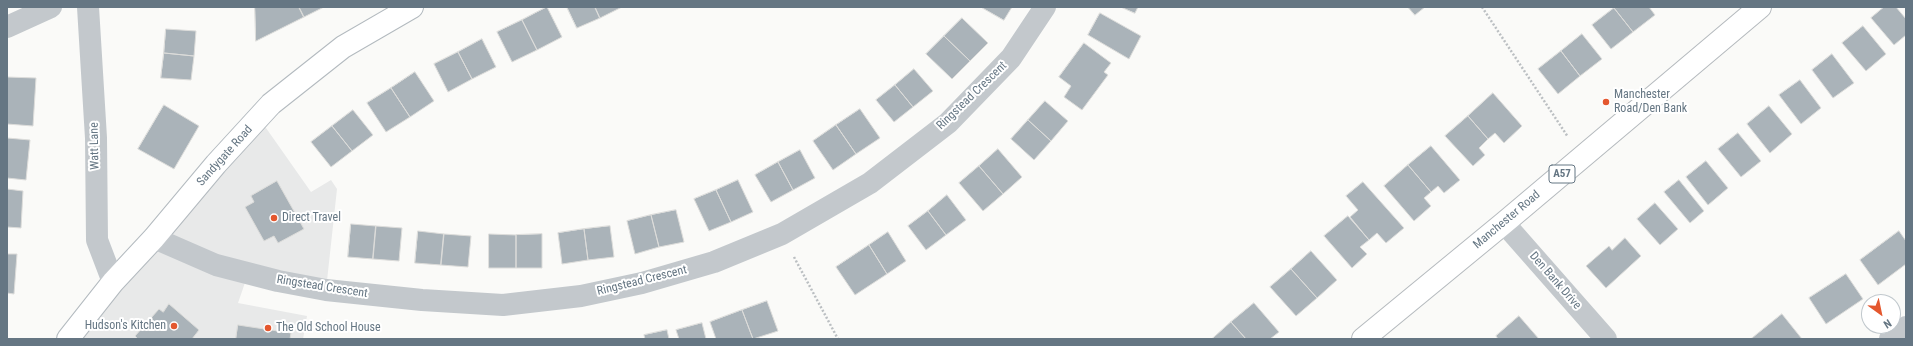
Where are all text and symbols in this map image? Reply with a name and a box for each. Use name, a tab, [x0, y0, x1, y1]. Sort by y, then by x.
street label: Ringstead Crescent	[934, 59, 1010, 133]
place label: Manchester Road/Den Bank	[1614, 88, 1687, 116]
marker: Manchester Road/Den Bank	[1601, 97, 1611, 107]
street label: Watt Lane	[87, 122, 103, 170]
street label: Sandygate Road	[194, 123, 256, 189]
road number: A57	[1549, 165, 1575, 183]
street label: Manchester Road	[1471, 188, 1543, 252]
place label: Direct Travel	[282, 211, 341, 225]
marker: Direct Travel	[269, 213, 279, 223]
street label: Den Bank Drive	[1526, 249, 1584, 313]
street label: Ringstead Crescent	[596, 263, 688, 299]
street label: Ringstead Crescent	[275, 273, 369, 301]
north arrow	[1861, 294, 1901, 334]
text: N	[1881, 316, 1894, 331]
place label: Hudson's Kitchen	[85, 319, 166, 333]
marker: Hudson's Kitchen	[169, 321, 179, 331]
place label: The Old School House	[276, 321, 381, 335]
marker: The Old School House	[263, 323, 273, 333]

